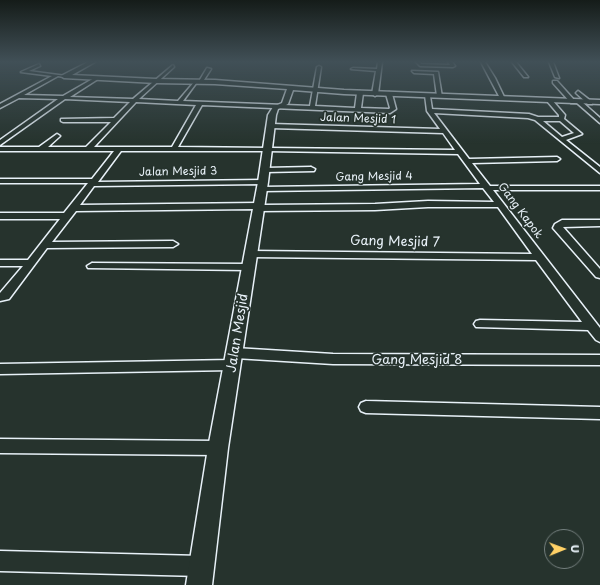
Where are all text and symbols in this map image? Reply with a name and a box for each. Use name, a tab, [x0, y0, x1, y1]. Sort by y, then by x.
street label: Jalan Mesjid 1	[320, 111, 396, 127]
street label: Jalan Mesjid 3	[139, 165, 217, 179]
street label: Gang Mesjid 4	[335, 170, 413, 184]
street label: Gang Kapok	[495, 181, 545, 241]
street label: Gang Mesjid 7	[350, 233, 440, 251]
street label: Jalan Mesjid	[224, 292, 252, 374]
street label: Gang Mesjid 8	[372, 352, 462, 368]
north arrow	[544, 529, 584, 569]
text: U	[567, 544, 584, 553]

